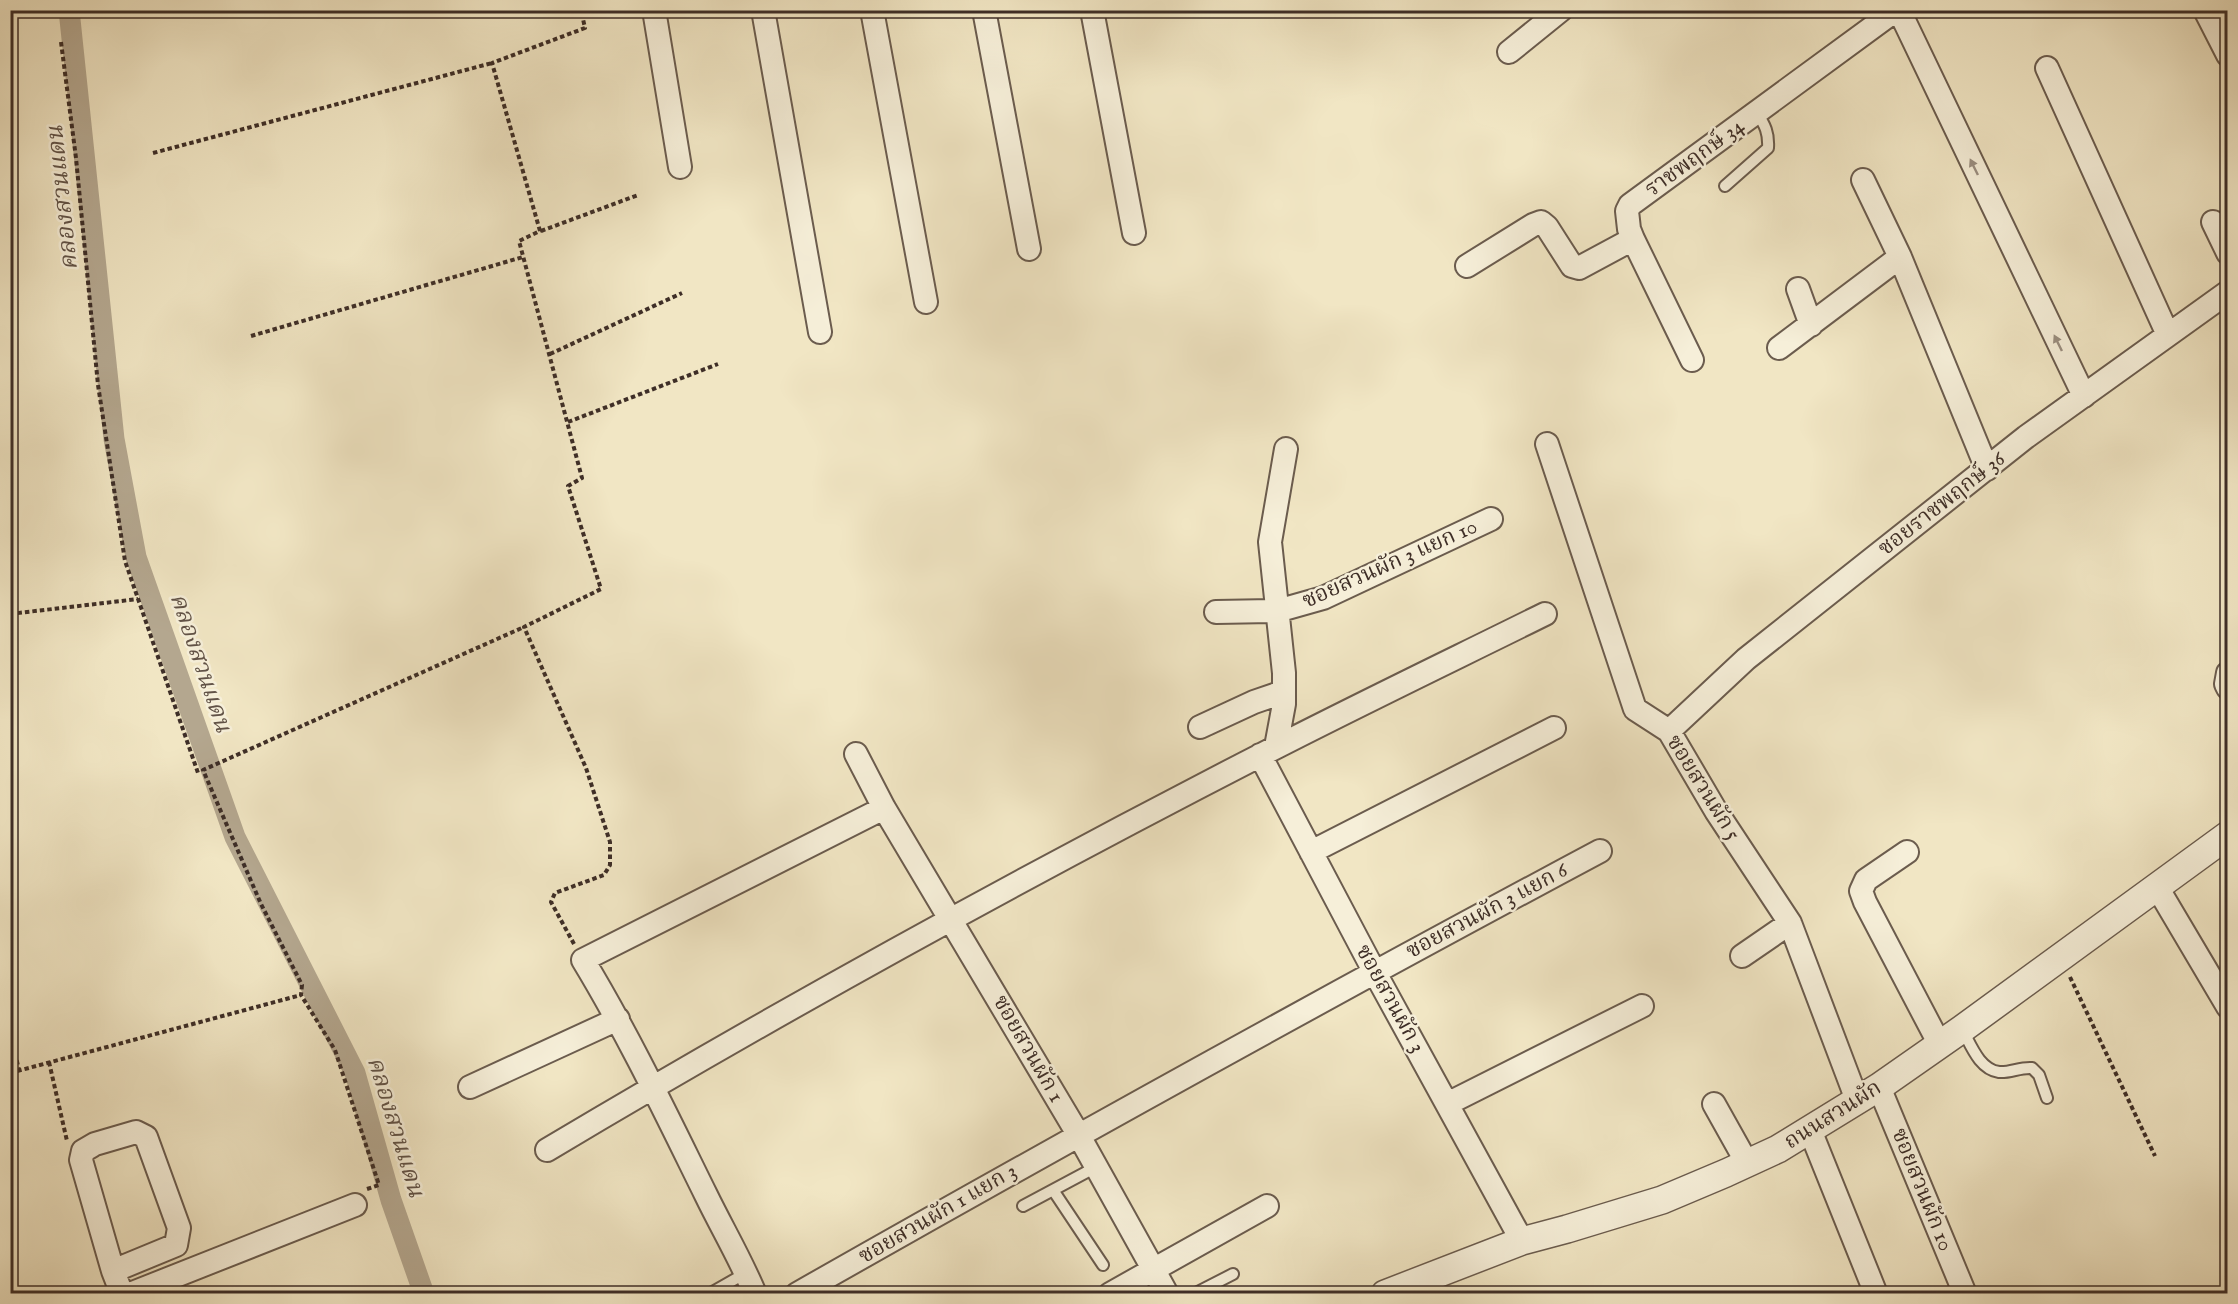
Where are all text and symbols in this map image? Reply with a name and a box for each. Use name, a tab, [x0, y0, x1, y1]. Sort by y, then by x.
street label: ราชพฤกษ์ 34	[1640, 112, 1750, 203]
water label: คลองสวนแดน	[40, 124, 86, 272]
one-way arrow	[1969, 159, 1978, 176]
one-way arrow	[2054, 334, 2063, 351]
street label: ซอยราชพฤกษ์ 36	[1873, 445, 2012, 562]
street label: ซอยสวนผัก 3 แยก 10	[1298, 513, 1482, 615]
water label: คลองสวนแดน	[162, 589, 238, 737]
street label: ซอยสวนผัก 5	[1660, 730, 1747, 846]
street label: ซอยสวนผัก 3 แยก 6	[1401, 856, 1573, 965]
street label: ซอยสวนผัก 3	[1349, 940, 1431, 1058]
street label: ซอยสวนผัก 1	[986, 990, 1070, 1108]
water label: คลองสวนแดน	[359, 1053, 431, 1201]
street label: ถนนสวนผัก	[1779, 1074, 1887, 1156]
street label: ซอยสวนผัก 10	[1885, 1124, 1959, 1256]
street label: ซอยสวนผัก 1 แยก 3	[854, 1157, 1022, 1271]

